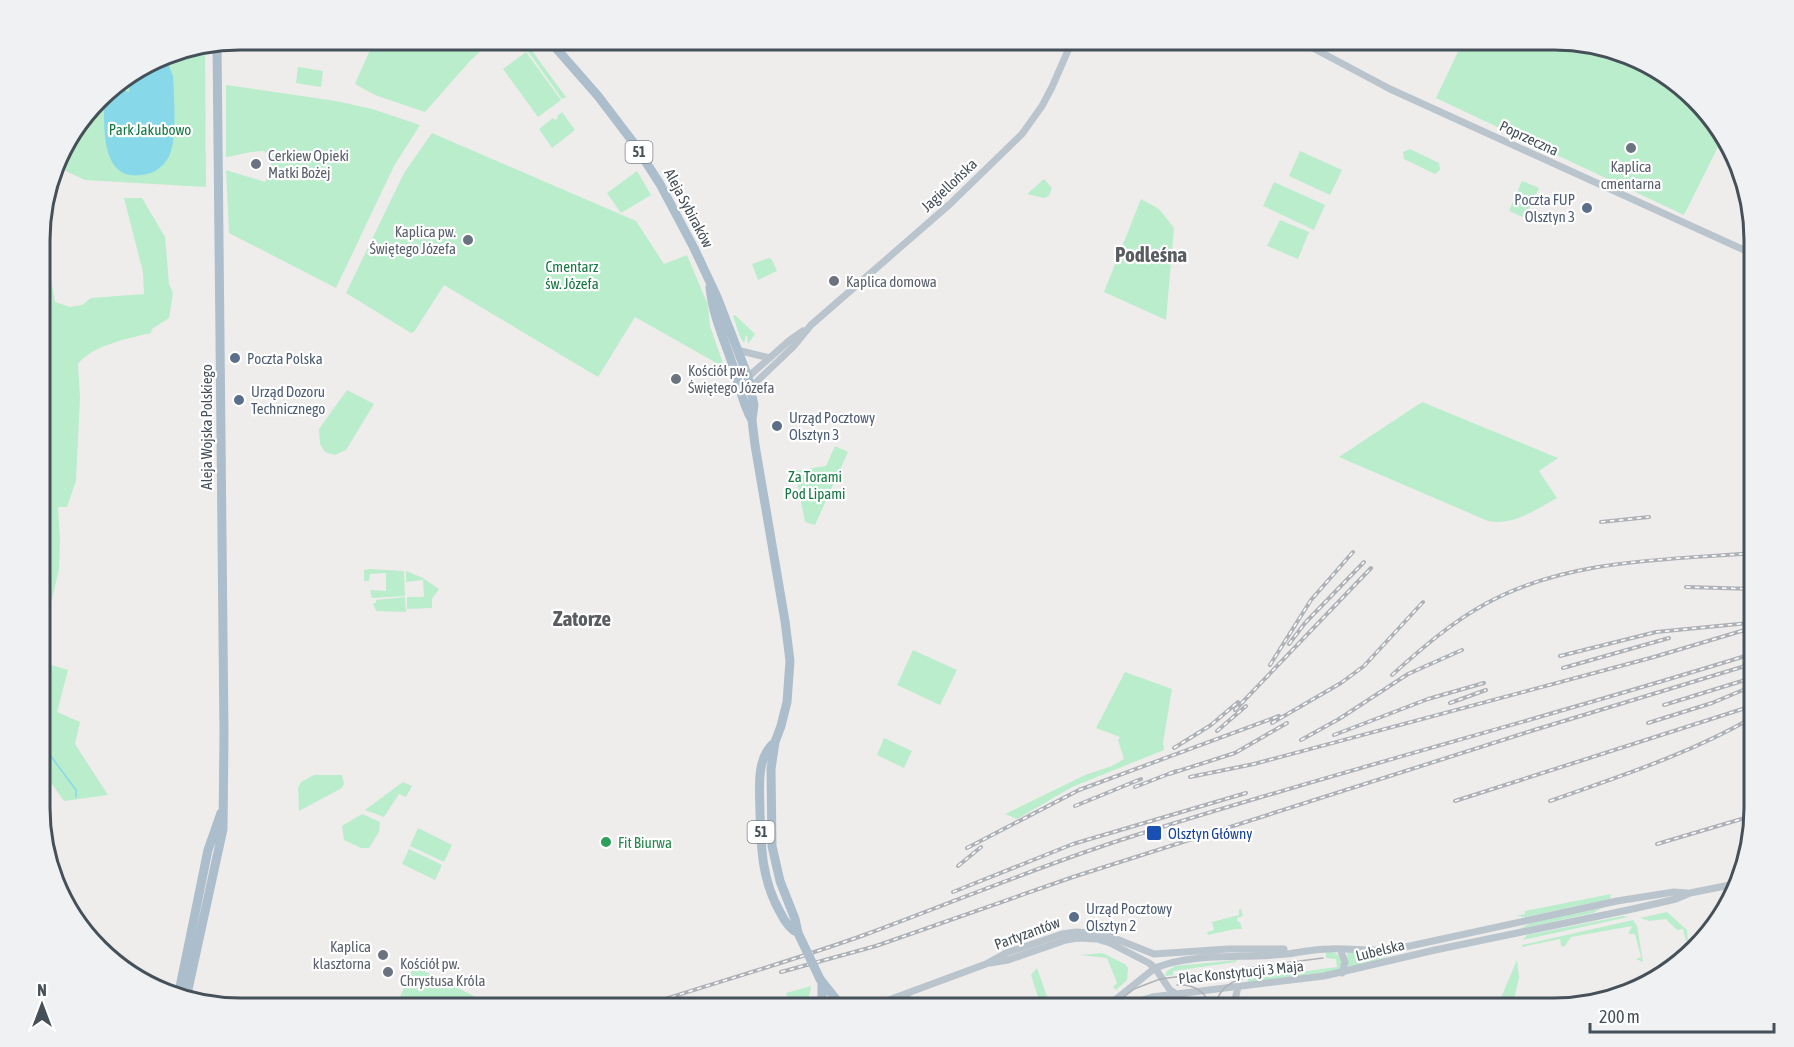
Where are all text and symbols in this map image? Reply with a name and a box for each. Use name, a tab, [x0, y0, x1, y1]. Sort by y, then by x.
street label: Poprzeczna	[1497, 117, 1561, 159]
park label: Park Jakubowo	[109, 121, 191, 138]
road number: 51	[626, 141, 652, 163]
marker: Kaplica cmentarna	[1624, 141, 1638, 155]
place label: Cerkiew Opieki Matki Bożej	[268, 147, 349, 181]
street label: Jagiellońska	[918, 155, 980, 215]
marker: Cerkiew Opieki Matki Bożej	[249, 157, 263, 171]
place label: Kaplica cmentarna	[1601, 158, 1661, 192]
street label: Aleja Sybiraków	[661, 166, 717, 250]
place label: Poczta FUP Olsztyn 3	[1514, 191, 1575, 225]
marker: Poczta FUP Olsztyn 3	[1580, 201, 1594, 215]
place label: Kaplica pw. Świętego Józefa	[370, 223, 456, 257]
marker: Kaplica pw. Świętego Józefa	[461, 233, 475, 247]
district label: Podleśna	[1115, 242, 1187, 266]
park label: Cmentarz św. Józefa	[545, 258, 599, 292]
place label: Kaplica domowa	[846, 273, 937, 290]
marker: Kaplica domowa	[827, 274, 841, 288]
place label: Poczta Polska	[247, 350, 323, 367]
marker: Poczta Polska	[228, 351, 242, 365]
place label: Kościół pw. Świętego Józefa	[688, 362, 775, 396]
street label: Aleja Wojska Polskiego	[198, 364, 215, 490]
marker: Kościół pw. Świętego Józefa	[669, 372, 683, 386]
place label: Urząd Dozoru Technicznego	[251, 383, 325, 417]
marker: Urząd Dozoru Technicznego	[232, 393, 246, 407]
place label: Urząd Pocztowy Olsztyn 3	[789, 409, 875, 443]
marker: Urząd Pocztowy Olsztyn 3	[770, 419, 784, 433]
park label: Za Torami Pod Lipami	[784, 468, 846, 502]
district label: Zatorze	[553, 606, 611, 630]
road number: 51	[748, 821, 774, 843]
marker: Olsztyn Główny	[1145, 824, 1163, 842]
place label: Olsztyn Główny	[1168, 825, 1252, 842]
place label: Fit Biurwa	[618, 834, 672, 851]
marker: Fit Biurwa	[599, 835, 613, 849]
place label: Urząd Pocztowy Olsztyn 2	[1086, 900, 1172, 934]
marker: Urząd Pocztowy Olsztyn 2	[1067, 910, 1081, 924]
street label: Partyzantów	[992, 913, 1062, 953]
street label: Lubelska	[1354, 936, 1406, 964]
place label: Kaplica klasztorna	[313, 938, 371, 972]
marker: Kaplica klasztorna	[376, 948, 390, 962]
place label: Kościół pw. Chrystusa Króla	[400, 955, 486, 989]
street label: Plac Konstytucji 3 Maja	[1178, 957, 1304, 987]
marker: Kościół pw. Chrystusa Króla	[381, 965, 395, 979]
north arrow	[12, 975, 72, 1035]
text: N	[37, 981, 47, 999]
scale bar	[1590, 996, 1774, 1034]
text: 200 m	[1599, 1006, 1640, 1027]

